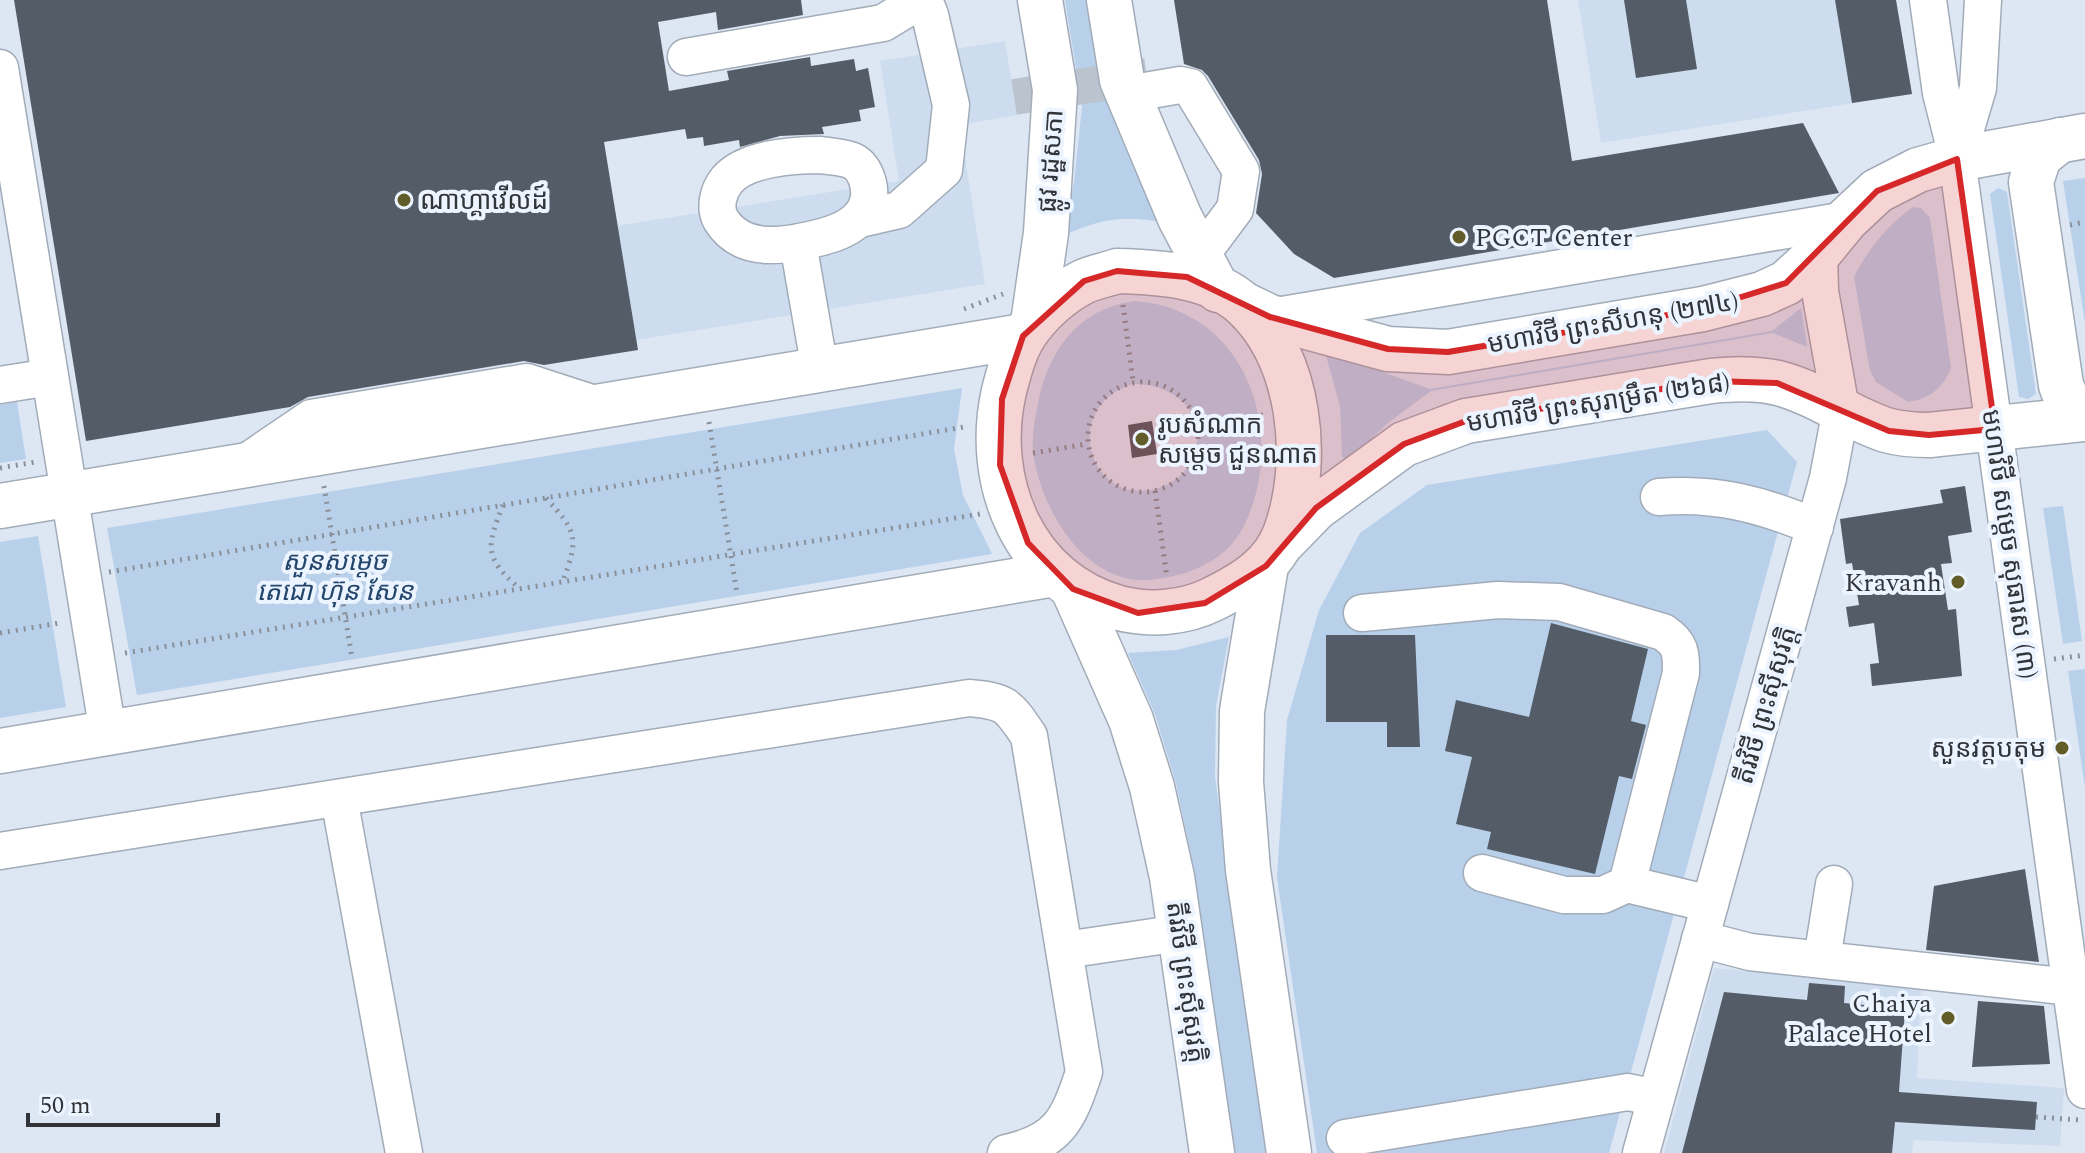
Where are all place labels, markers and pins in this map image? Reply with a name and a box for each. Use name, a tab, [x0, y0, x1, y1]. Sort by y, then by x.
place label: ណាហ្គាវើលដ៍	[420, 181, 548, 221]
marker: ណាហ្គាវើលដ៍	[395, 191, 413, 209]
place label: PGCT Center	[1475, 218, 1633, 258]
marker: PGCT Center	[1450, 228, 1468, 246]
place label: រូបសំណាក សម្ដេច ជួនណាត	[1158, 405, 1318, 475]
marker: រូបសំណាក សម្ដេច ជួនណាត	[1133, 430, 1151, 448]
place label: Kravanh	[1845, 563, 1942, 603]
marker: Kravanh	[1949, 573, 1967, 591]
place label: សួនវត្តបតុម	[1931, 729, 2046, 769]
marker: សួនវត្តបតុម	[2053, 739, 2071, 757]
place label: Chaiya Palace Hotel	[1787, 984, 1932, 1054]
marker: Chaiya Palace Hotel	[1939, 1009, 1957, 1027]

